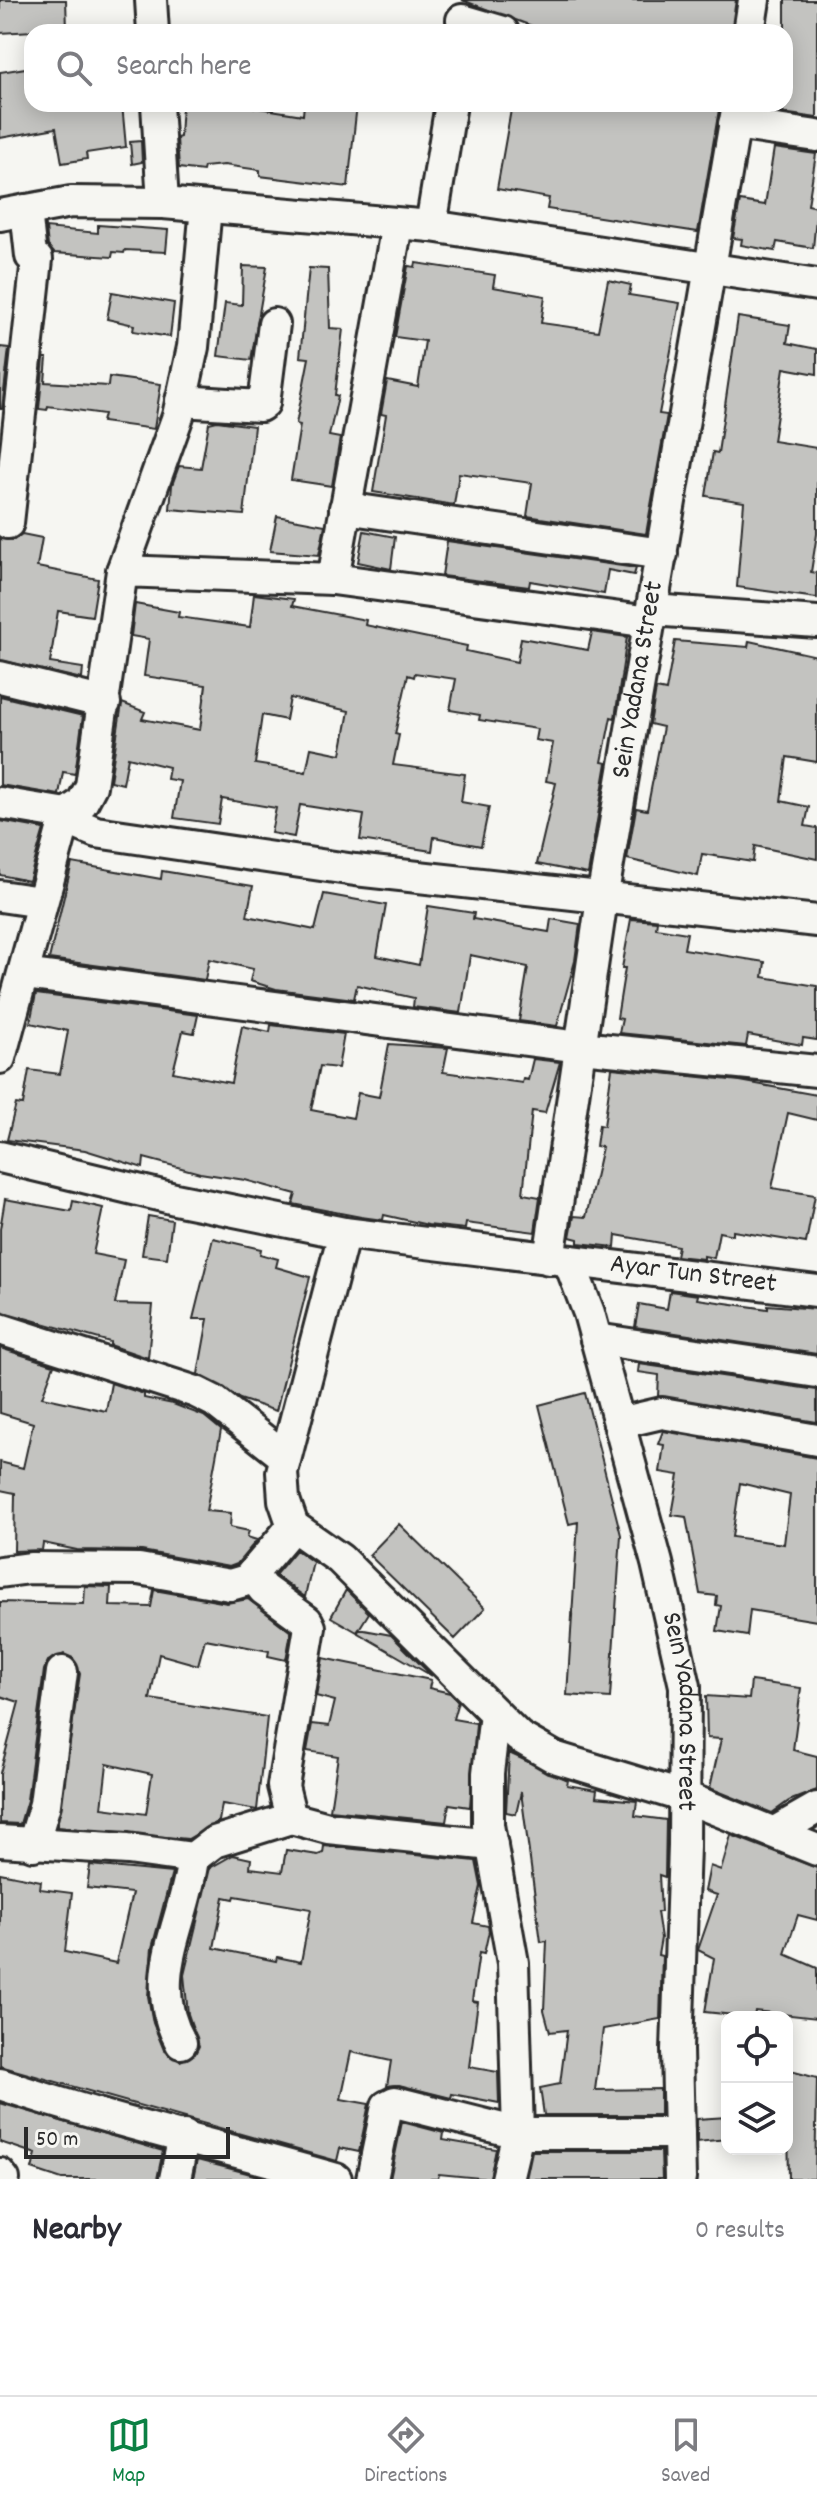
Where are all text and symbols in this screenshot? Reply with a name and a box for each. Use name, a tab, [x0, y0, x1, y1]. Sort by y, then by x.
search box	[24, 24, 793, 112]
icon: search	[52, 46, 96, 90]
text: Search here	[116, 47, 252, 90]
street label: Sein Yadana Street	[603, 578, 676, 782]
street label: Ayar Tun Street	[608, 1246, 779, 1306]
street label: Sein Yadana Street	[649, 1609, 705, 1811]
map controls	[721, 2011, 793, 2155]
button: locate	[721, 2011, 793, 2083]
button: layers	[721, 2083, 793, 2155]
scale bar	[24, 2123, 230, 2159]
text: 50 m	[36, 2125, 78, 2156]
text: Nearby	[32, 2207, 121, 2256]
text: 0 results	[695, 2213, 785, 2250]
tab: Map	[107, 2413, 151, 2492]
tab: Directions	[364, 2413, 448, 2492]
tab: Saved	[661, 2413, 710, 2492]

